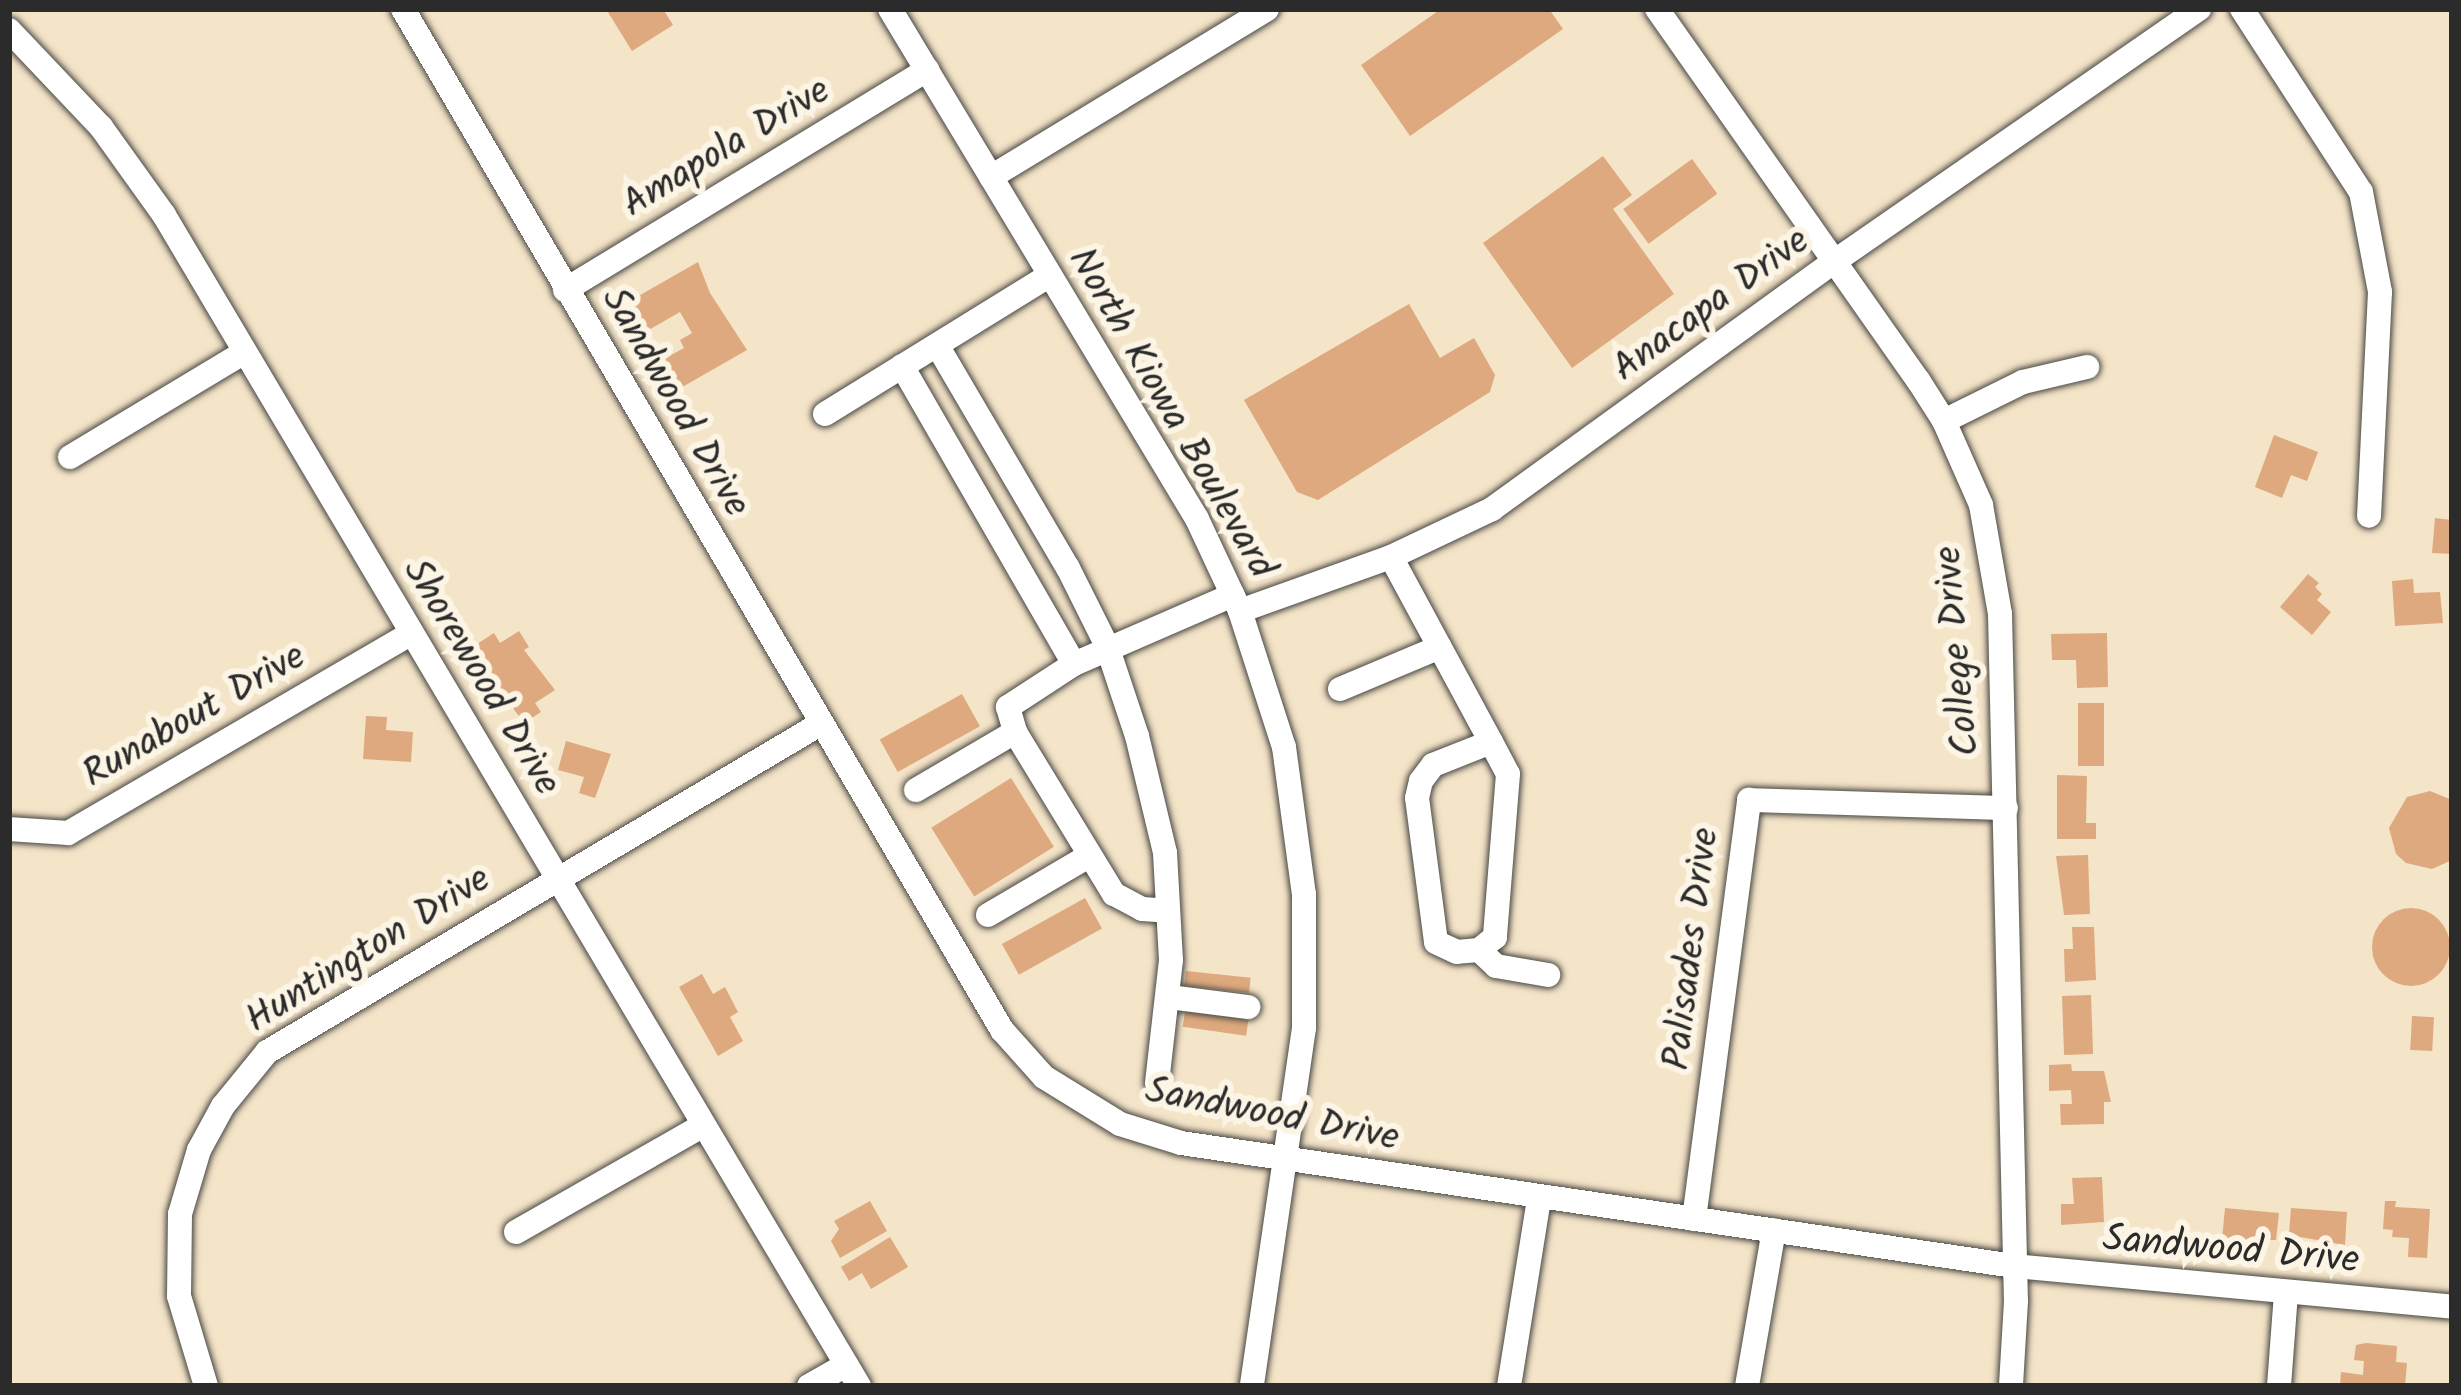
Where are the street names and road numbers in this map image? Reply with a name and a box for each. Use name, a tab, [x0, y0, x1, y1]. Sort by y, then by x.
street label: Amapola Drive	[615, 69, 839, 229]
street label: Anacapa Drive	[1604, 219, 1820, 393]
street label: North Kiowa Boulevard	[1056, 240, 1284, 588]
street label: Sandwood Drive	[589, 280, 759, 526]
street label: College Drive	[1927, 544, 1991, 758]
street label: Shorewood Drive	[391, 551, 569, 805]
street label: Runabout Drive	[75, 634, 315, 800]
street label: Palisades Drive	[1655, 825, 1731, 1073]
street label: Huntington Drive	[238, 857, 500, 1045]
street label: Sandwood Drive	[1141, 1068, 1403, 1164]
street label: Sandwood Drive	[2101, 1216, 2361, 1286]

